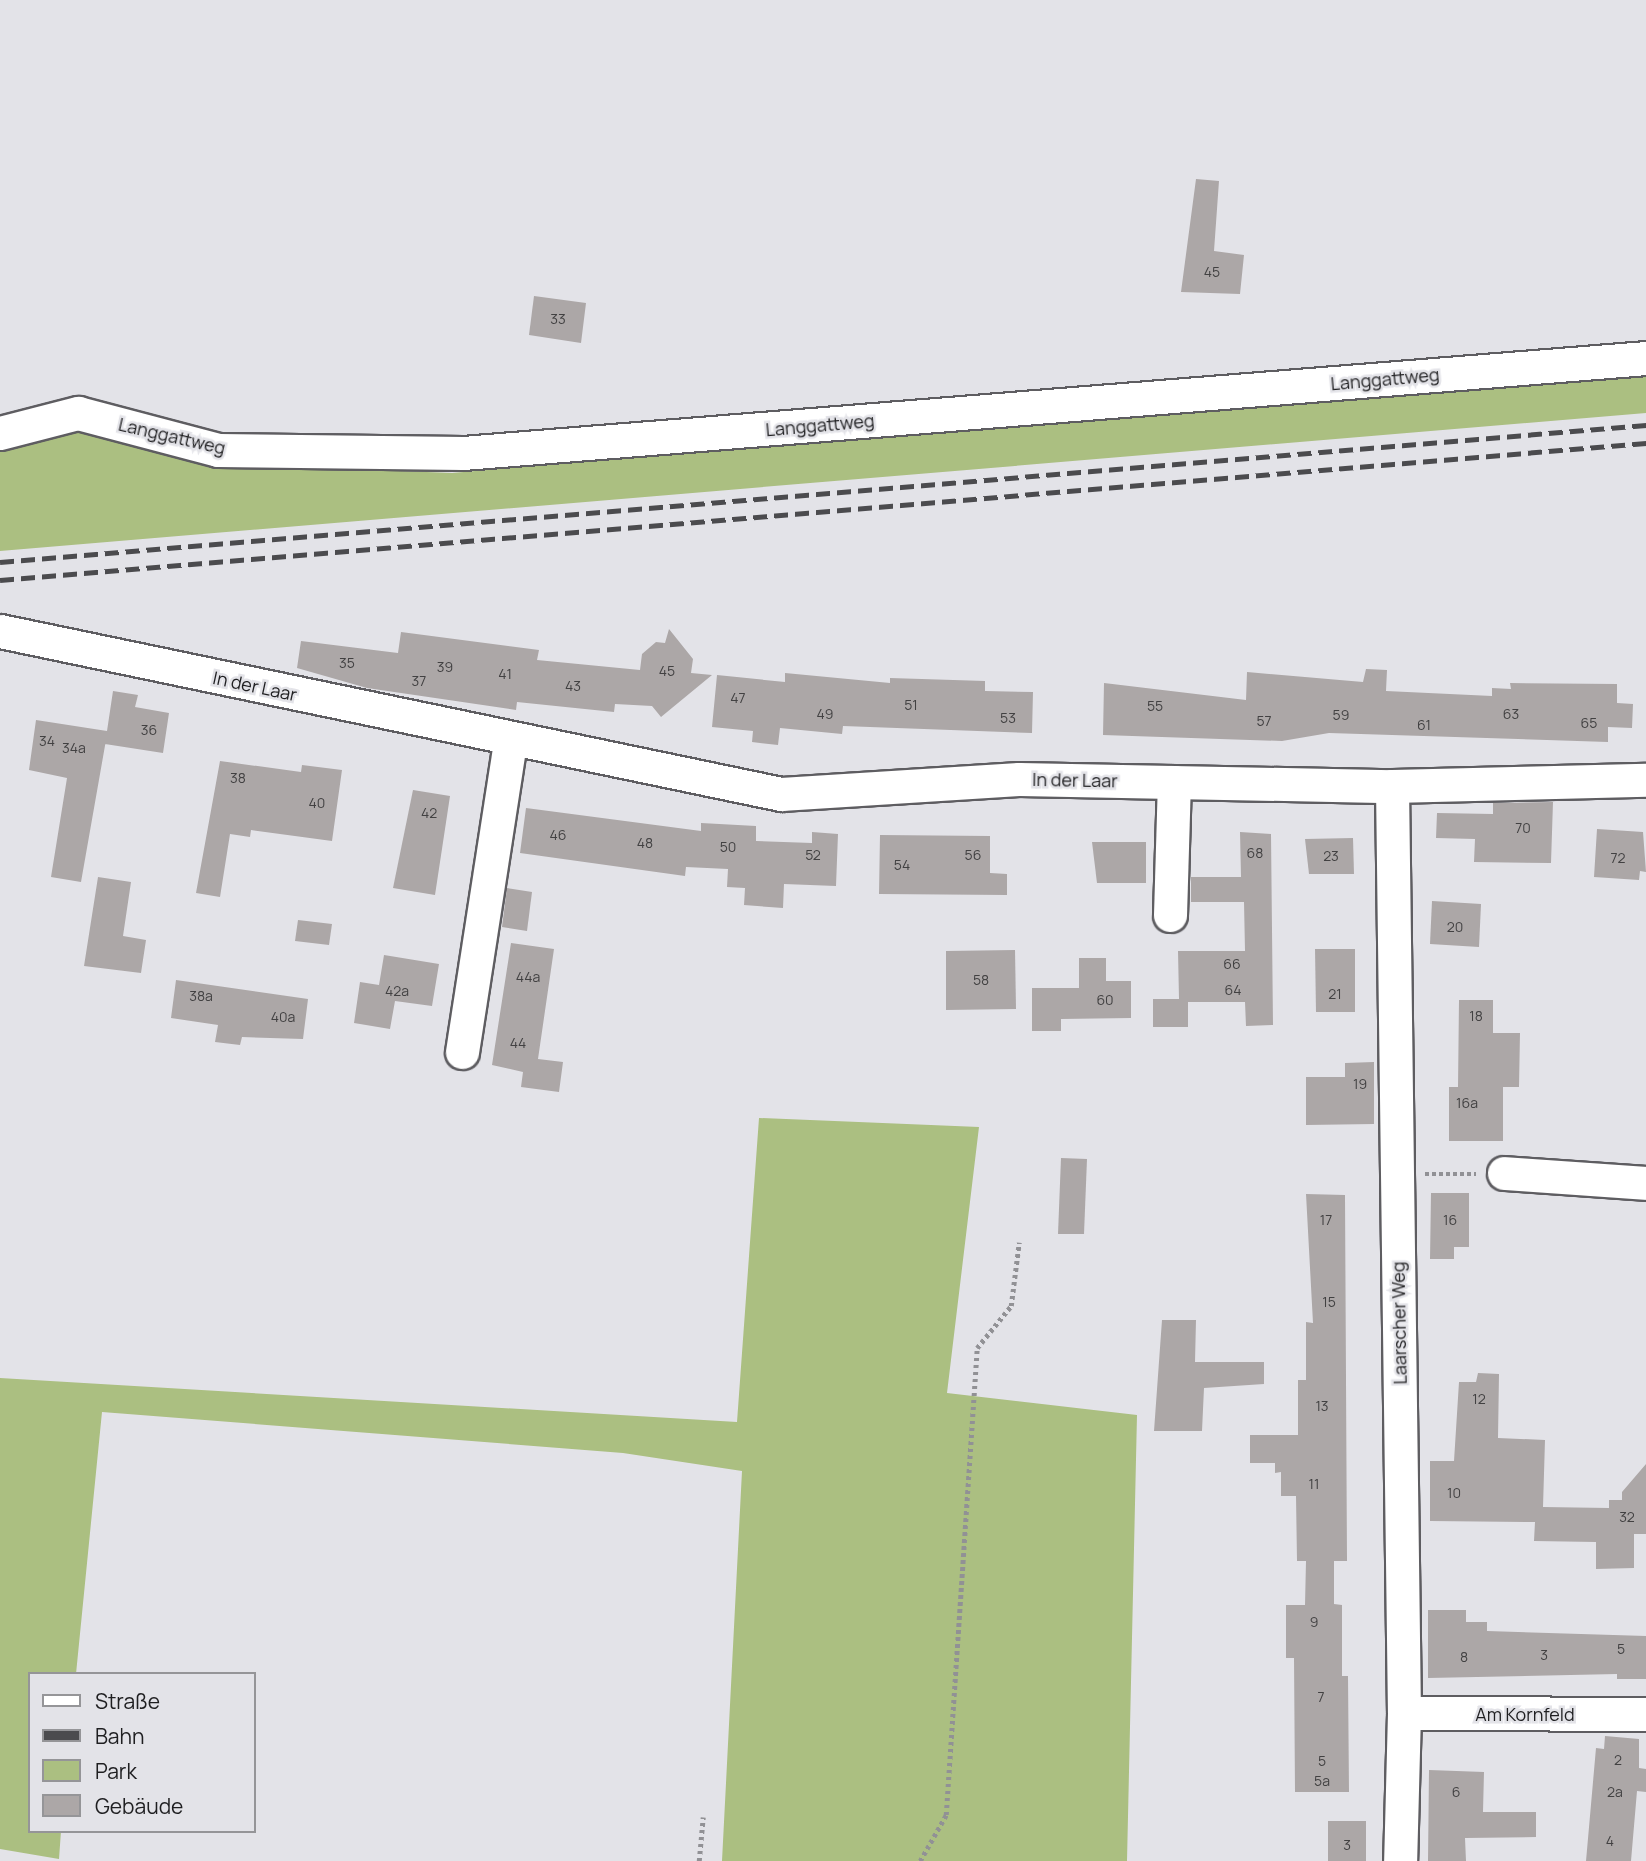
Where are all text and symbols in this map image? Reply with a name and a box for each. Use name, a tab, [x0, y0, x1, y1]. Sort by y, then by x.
house number: 45	[1204, 264, 1220, 280]
house number: 33	[550, 311, 566, 327]
street label: Langgattweg	[1330, 363, 1440, 395]
street label: Langgattweg	[765, 409, 875, 441]
street label: Langgattweg	[116, 413, 228, 459]
house number: 35	[339, 655, 355, 671]
house number: 39	[437, 659, 453, 675]
house number: 45	[659, 663, 675, 679]
house number: 41	[498, 666, 512, 682]
street label: In der Laar	[211, 667, 299, 705]
house number: 37	[412, 673, 426, 689]
house number: 43	[565, 678, 581, 694]
house number: 47	[730, 690, 746, 706]
house number: 51	[904, 697, 918, 713]
house number: 55	[1147, 698, 1163, 714]
house number: 49	[817, 706, 833, 722]
house number: 63	[1503, 706, 1519, 722]
house number: 59	[1333, 707, 1349, 723]
house number: 53	[1000, 710, 1016, 726]
house number: 57	[1256, 713, 1272, 729]
house number: 65	[1581, 715, 1597, 731]
house number: 61	[1417, 717, 1431, 733]
house number: 36	[141, 722, 157, 738]
house number: 34	[39, 733, 55, 749]
house number: 34a	[62, 740, 86, 756]
street label: In der Laar	[1032, 768, 1118, 792]
house number: 38	[230, 770, 246, 786]
house number: 40	[309, 795, 325, 811]
house number: 42	[421, 805, 437, 821]
house number: 70	[1515, 820, 1531, 836]
house number: 46	[550, 827, 566, 843]
house number: 48	[637, 835, 653, 851]
house number: 50	[720, 839, 736, 855]
house number: 68	[1247, 845, 1263, 861]
house number: 52	[805, 847, 821, 863]
house number: 56	[965, 847, 981, 863]
house number: 23	[1323, 848, 1339, 864]
house number: 72	[1610, 850, 1626, 866]
house number: 54	[894, 857, 910, 873]
house number: 20	[1447, 919, 1463, 935]
house number: 66	[1223, 956, 1241, 972]
house number: 44a	[516, 969, 540, 985]
house number: 58	[973, 972, 989, 988]
house number: 64	[1225, 982, 1241, 998]
house number: 42a	[385, 983, 409, 999]
house number: 21	[1328, 986, 1342, 1002]
house number: 38a	[189, 988, 213, 1004]
house number: 60	[1096, 992, 1114, 1008]
house number: 18	[1469, 1008, 1483, 1024]
house number: 40a	[271, 1009, 295, 1025]
house number: 44	[510, 1035, 526, 1051]
house number: 19	[1353, 1076, 1367, 1092]
house number: 16a	[1456, 1095, 1478, 1111]
house number: 17	[1320, 1212, 1332, 1228]
house number: 16	[1443, 1212, 1457, 1228]
street label: Laarscher Weg	[1387, 1261, 1411, 1385]
house number: 15	[1322, 1294, 1336, 1310]
house number: 12	[1472, 1391, 1486, 1407]
house number: 13	[1315, 1398, 1329, 1414]
house number: 11	[1309, 1476, 1319, 1492]
house number: 10	[1447, 1485, 1461, 1501]
house number: 32	[1619, 1509, 1635, 1525]
house number: 9	[1310, 1614, 1318, 1630]
house number: 5	[1617, 1641, 1625, 1657]
house number: 3	[1540, 1647, 1548, 1663]
house number: 8	[1460, 1649, 1468, 1665]
legend	[28, 1672, 256, 1833]
text: Straße	[95, 1687, 160, 1715]
house number: 7	[1317, 1689, 1325, 1705]
street label: Am Kornfeld	[1475, 1703, 1575, 1725]
text: Bahn	[95, 1722, 145, 1750]
house number: 2	[1614, 1752, 1622, 1768]
house number: 5	[1318, 1753, 1326, 1769]
text: Park	[95, 1757, 137, 1785]
house number: 5a	[1314, 1773, 1330, 1789]
house number: 6	[1452, 1784, 1460, 1800]
house number: 2a	[1607, 1784, 1623, 1800]
text: Gebäude	[95, 1792, 183, 1820]
house number: 4	[1606, 1833, 1614, 1849]
house number: 3	[1343, 1837, 1351, 1853]

